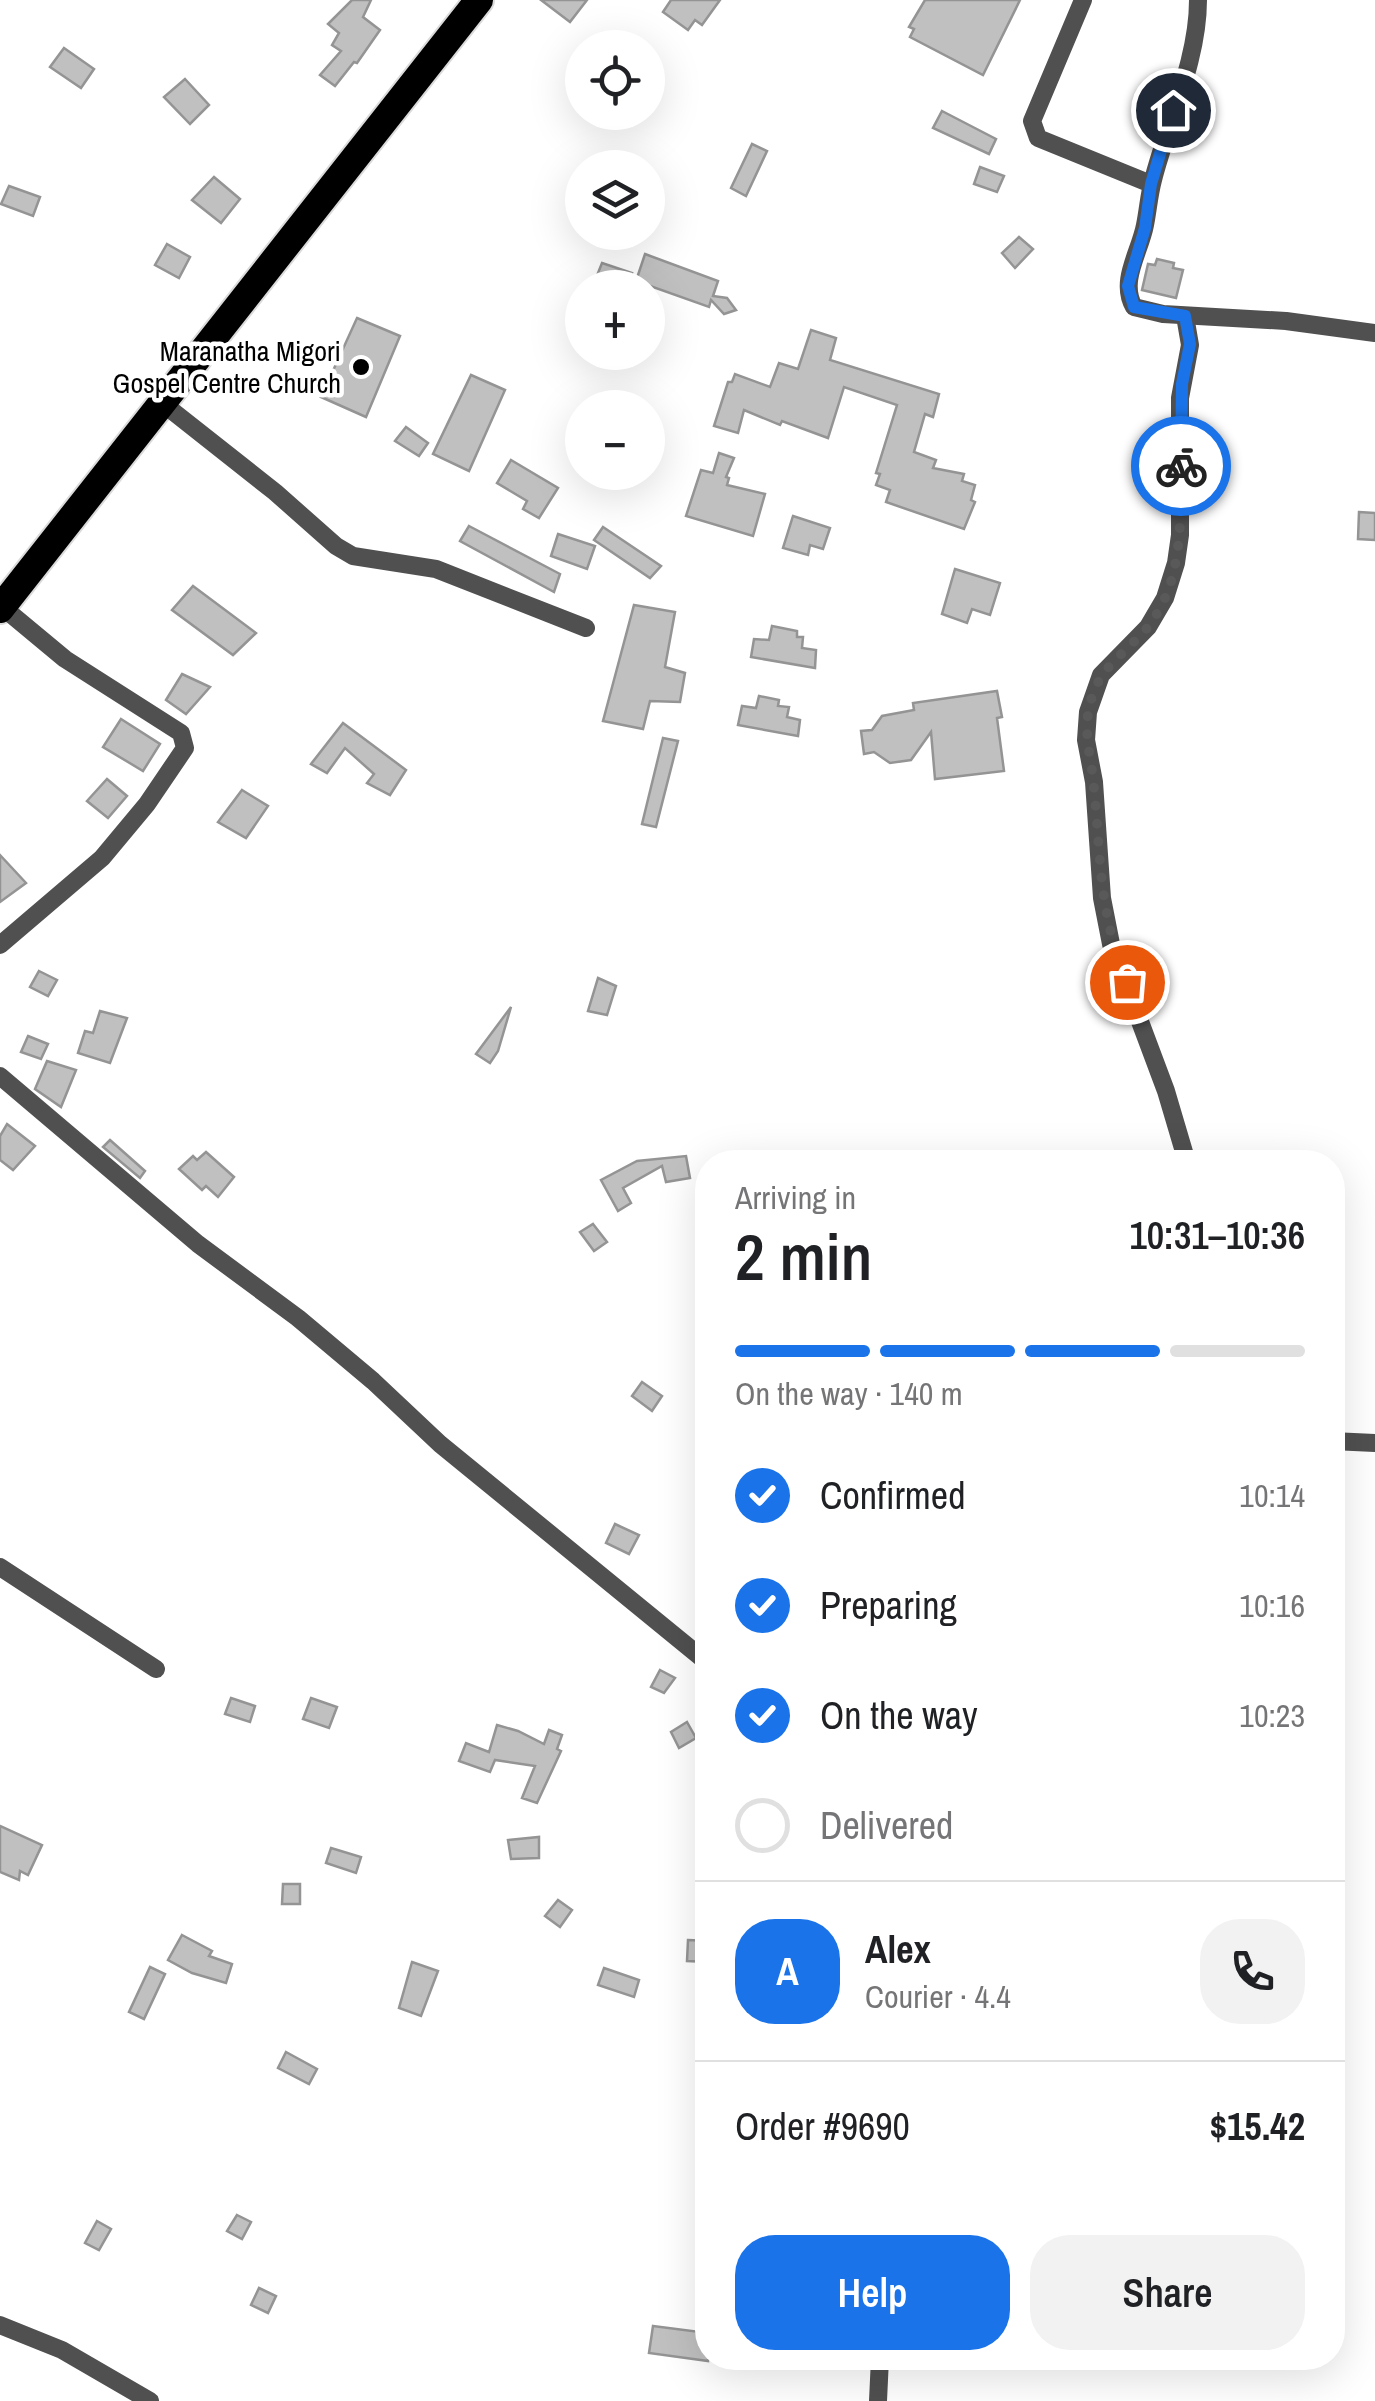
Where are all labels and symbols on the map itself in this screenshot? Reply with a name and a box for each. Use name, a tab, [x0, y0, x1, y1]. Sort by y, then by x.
pin	[1131, 68, 1216, 153]
place label: Maranatha Migori Gospel Centre Church	[113, 332, 341, 402]
marker: Maranatha Migori Gospel Centre Church	[350, 356, 372, 378]
courier	[1131, 416, 1231, 516]
pin	[1085, 940, 1170, 1025]

